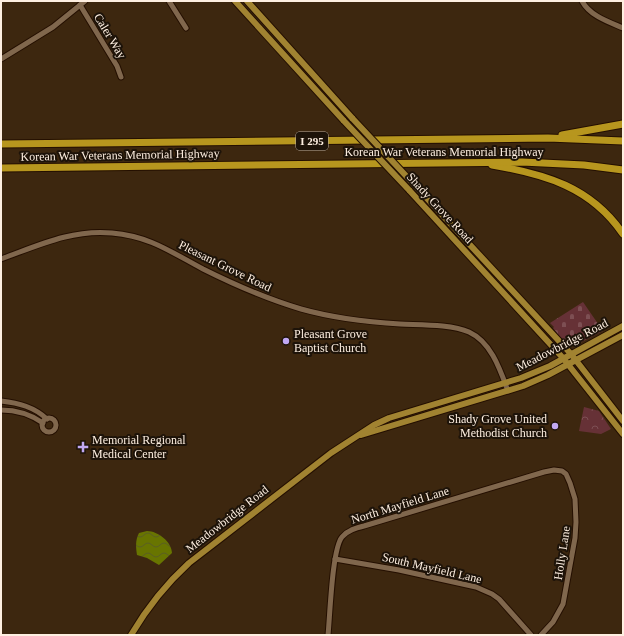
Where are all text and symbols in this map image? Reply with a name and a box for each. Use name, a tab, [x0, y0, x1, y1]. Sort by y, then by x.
street label: Caler Way	[91, 11, 129, 61]
road number: I 295	[296, 132, 328, 150]
street label: Korean War Veterans Memorial Highway	[344, 145, 544, 159]
street label: Korean War Veterans Memorial Highway	[20, 146, 220, 164]
street label: Shady Grove Road	[404, 170, 476, 246]
street label: Pleasant Grove Road	[176, 238, 274, 294]
street label: Meadowbridge Road	[514, 316, 610, 374]
place label: Pleasant Grove Baptist Church	[294, 327, 367, 355]
marker: Pleasant Grove Baptist Church	[281, 336, 291, 346]
place label: Shady Grove United Methodist Church	[448, 412, 547, 440]
marker: Shady Grove United Methodist Church	[550, 421, 560, 431]
place label: Memorial Regional Medical Center	[92, 433, 186, 461]
marker: Memorial Regional Medical Center	[77, 441, 89, 453]
street label: Meadowbridge Road	[183, 482, 271, 556]
street label: North Mayfield Lane	[349, 483, 451, 527]
street label: Holly Lane	[551, 525, 573, 581]
street label: South Mayfield Lane	[381, 550, 483, 586]

